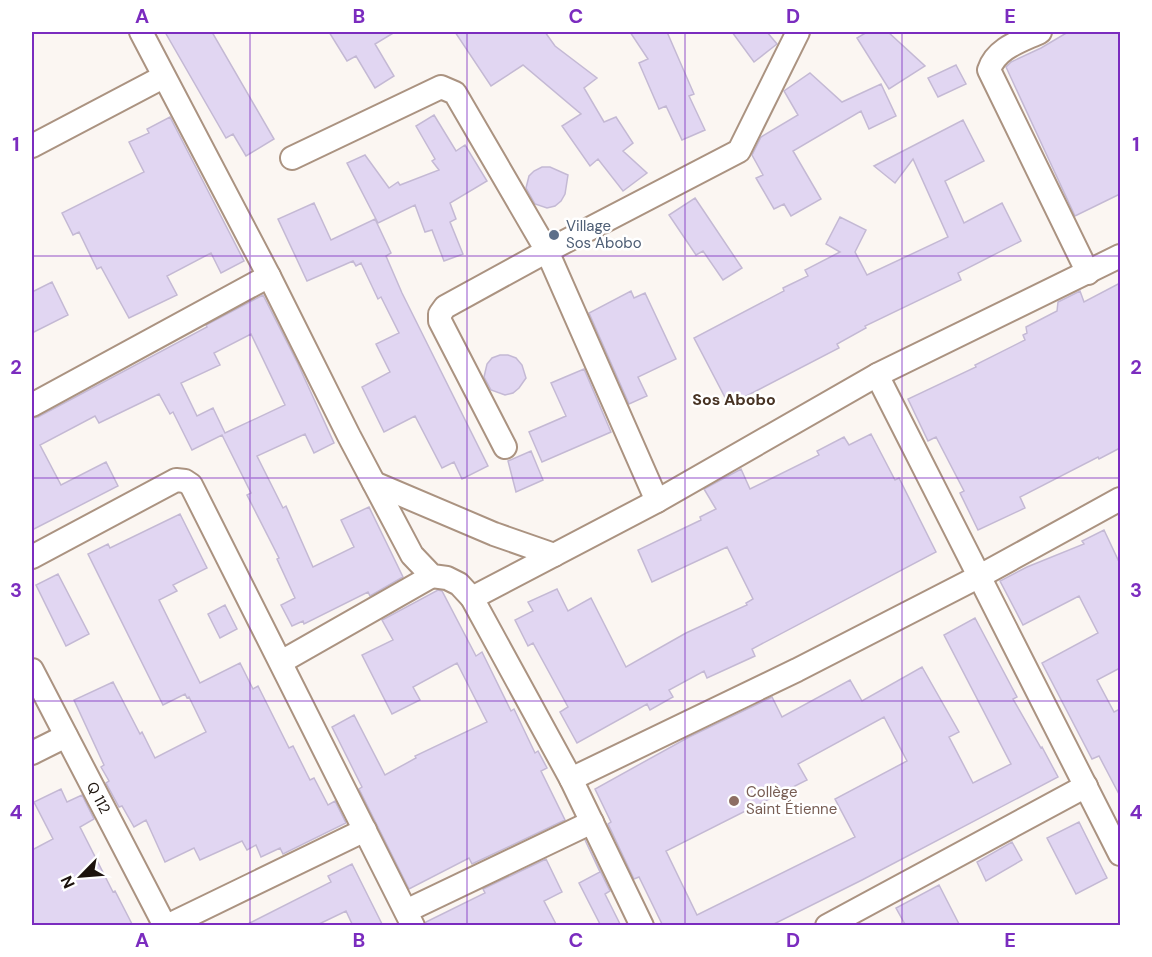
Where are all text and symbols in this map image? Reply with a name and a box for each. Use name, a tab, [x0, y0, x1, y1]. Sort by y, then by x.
text: A	[135, 3, 149, 29]
text: B	[353, 3, 365, 29]
text: C	[569, 3, 583, 29]
text: D	[786, 3, 800, 29]
text: E	[1004, 3, 1016, 29]
text: 1	[12, 131, 20, 157]
text: 1	[1132, 131, 1140, 157]
place label: Village Sos Abobo	[566, 216, 642, 253]
marker: Village Sos Abobo	[547, 228, 561, 242]
text: 2	[10, 354, 22, 380]
text: 2	[1130, 354, 1142, 380]
district label: Sos Abobo	[692, 389, 776, 410]
text: 3	[10, 577, 22, 603]
text: 3	[1130, 577, 1142, 603]
street label: Q 112	[82, 778, 115, 817]
place label: Collège Saint Étienne	[746, 782, 837, 819]
marker: Collège Saint Étienne	[727, 794, 741, 808]
text: 4	[10, 799, 23, 825]
text: 4	[1130, 799, 1143, 825]
north arrow	[51, 846, 111, 906]
text: N	[56, 872, 80, 892]
text: A	[135, 927, 149, 953]
text: B	[353, 927, 365, 953]
text: C	[569, 927, 583, 953]
text: D	[786, 927, 800, 953]
text: E	[1004, 927, 1016, 953]

